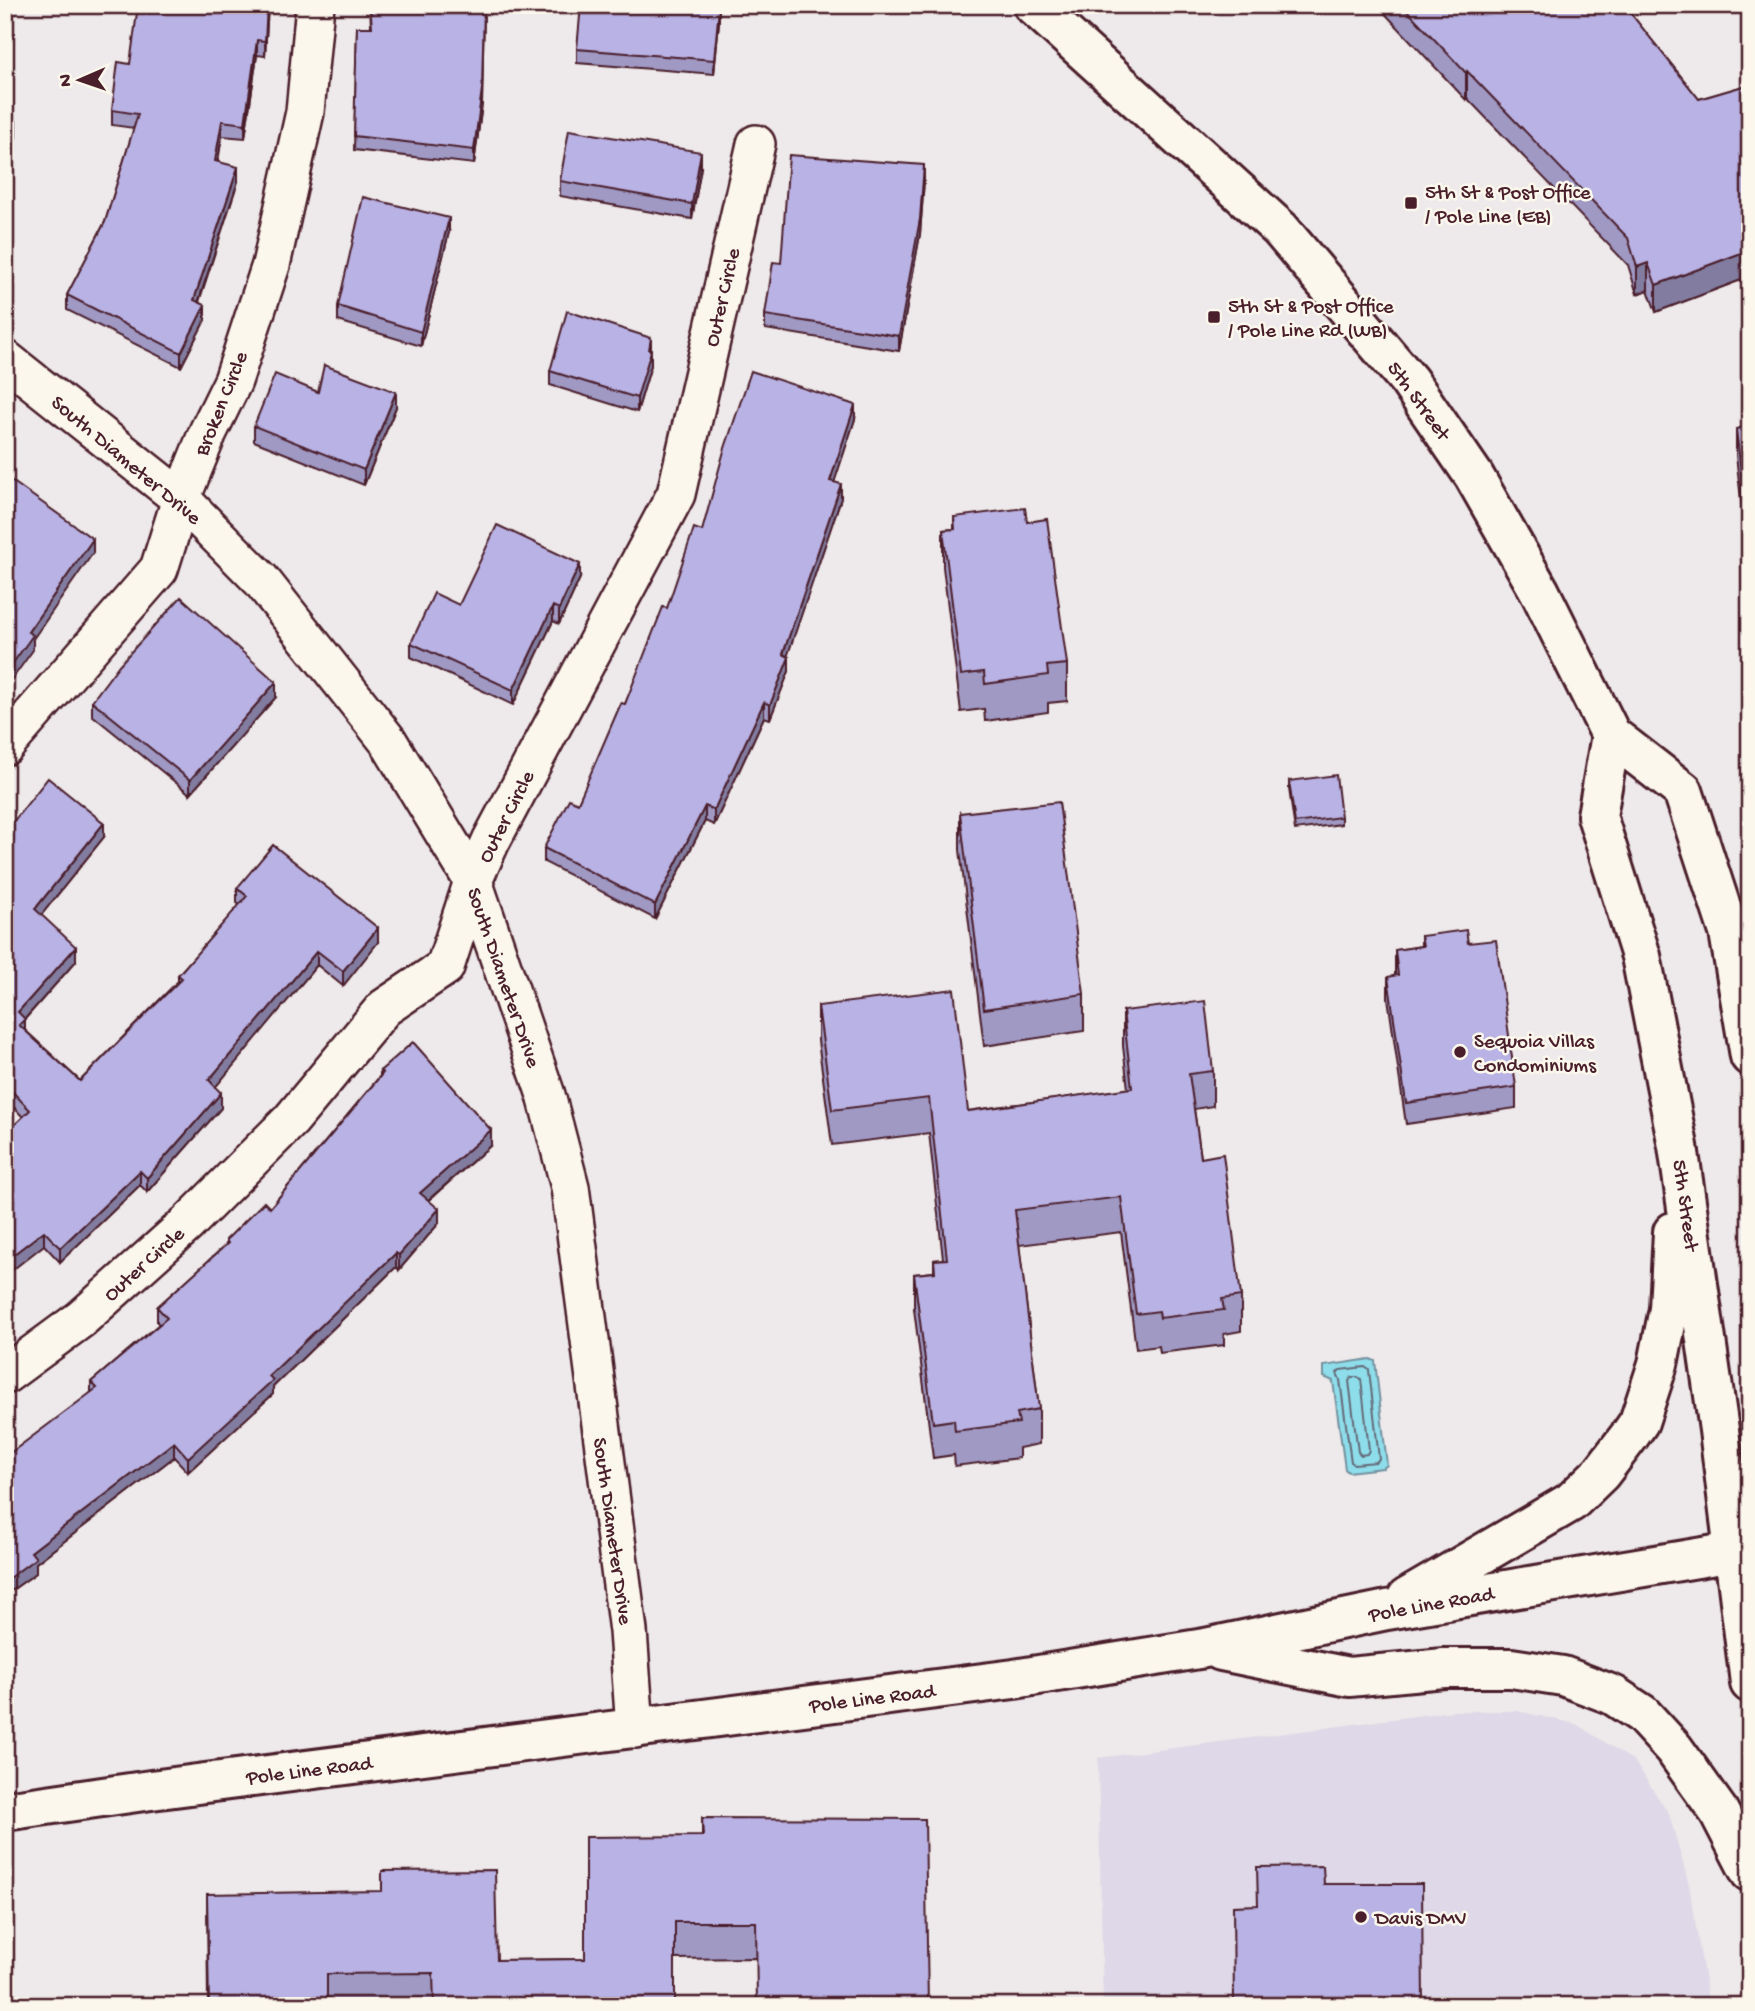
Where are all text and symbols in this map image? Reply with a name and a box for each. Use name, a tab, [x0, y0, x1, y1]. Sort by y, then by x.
north arrow	[46, 46, 116, 116]
text: N	[55, 74, 78, 87]
place label: 5th St & Post Office / Pole Line (EB)	[1425, 182, 1592, 231]
marker: 5th St & Post Office / Pole Line (EB)	[1403, 195, 1419, 211]
street label: Outer Circle	[701, 245, 748, 349]
place label: 5th St & Post Office / Pole Line Rd (WB)	[1228, 296, 1395, 345]
marker: 5th St & Post Office / Pole Line Rd (WB)	[1206, 309, 1222, 325]
street label: Broken Circle	[191, 347, 256, 461]
street label: 5th Street	[1380, 358, 1456, 449]
street label: South Diameter Drive	[44, 392, 206, 533]
street label: Outer Circle	[474, 766, 543, 868]
street label: South Diameter Drive	[459, 885, 545, 1072]
place label: Sequoia Villas Condominiums	[1474, 1031, 1597, 1080]
marker: Sequoia Villas Condominiums	[1452, 1044, 1468, 1060]
street label: 5th Street	[1665, 1158, 1703, 1255]
street label: Outer Circle	[100, 1222, 192, 1308]
street label: South Diameter Drive	[585, 1436, 636, 1628]
street label: Pole Line Road	[1366, 1583, 1498, 1630]
street label: Pole Line Road	[807, 1680, 939, 1721]
street label: Pole Line Road	[244, 1752, 376, 1793]
place label: Davis DMV	[1373, 1908, 1467, 1933]
marker: Davis DMV	[1353, 1909, 1369, 1925]

